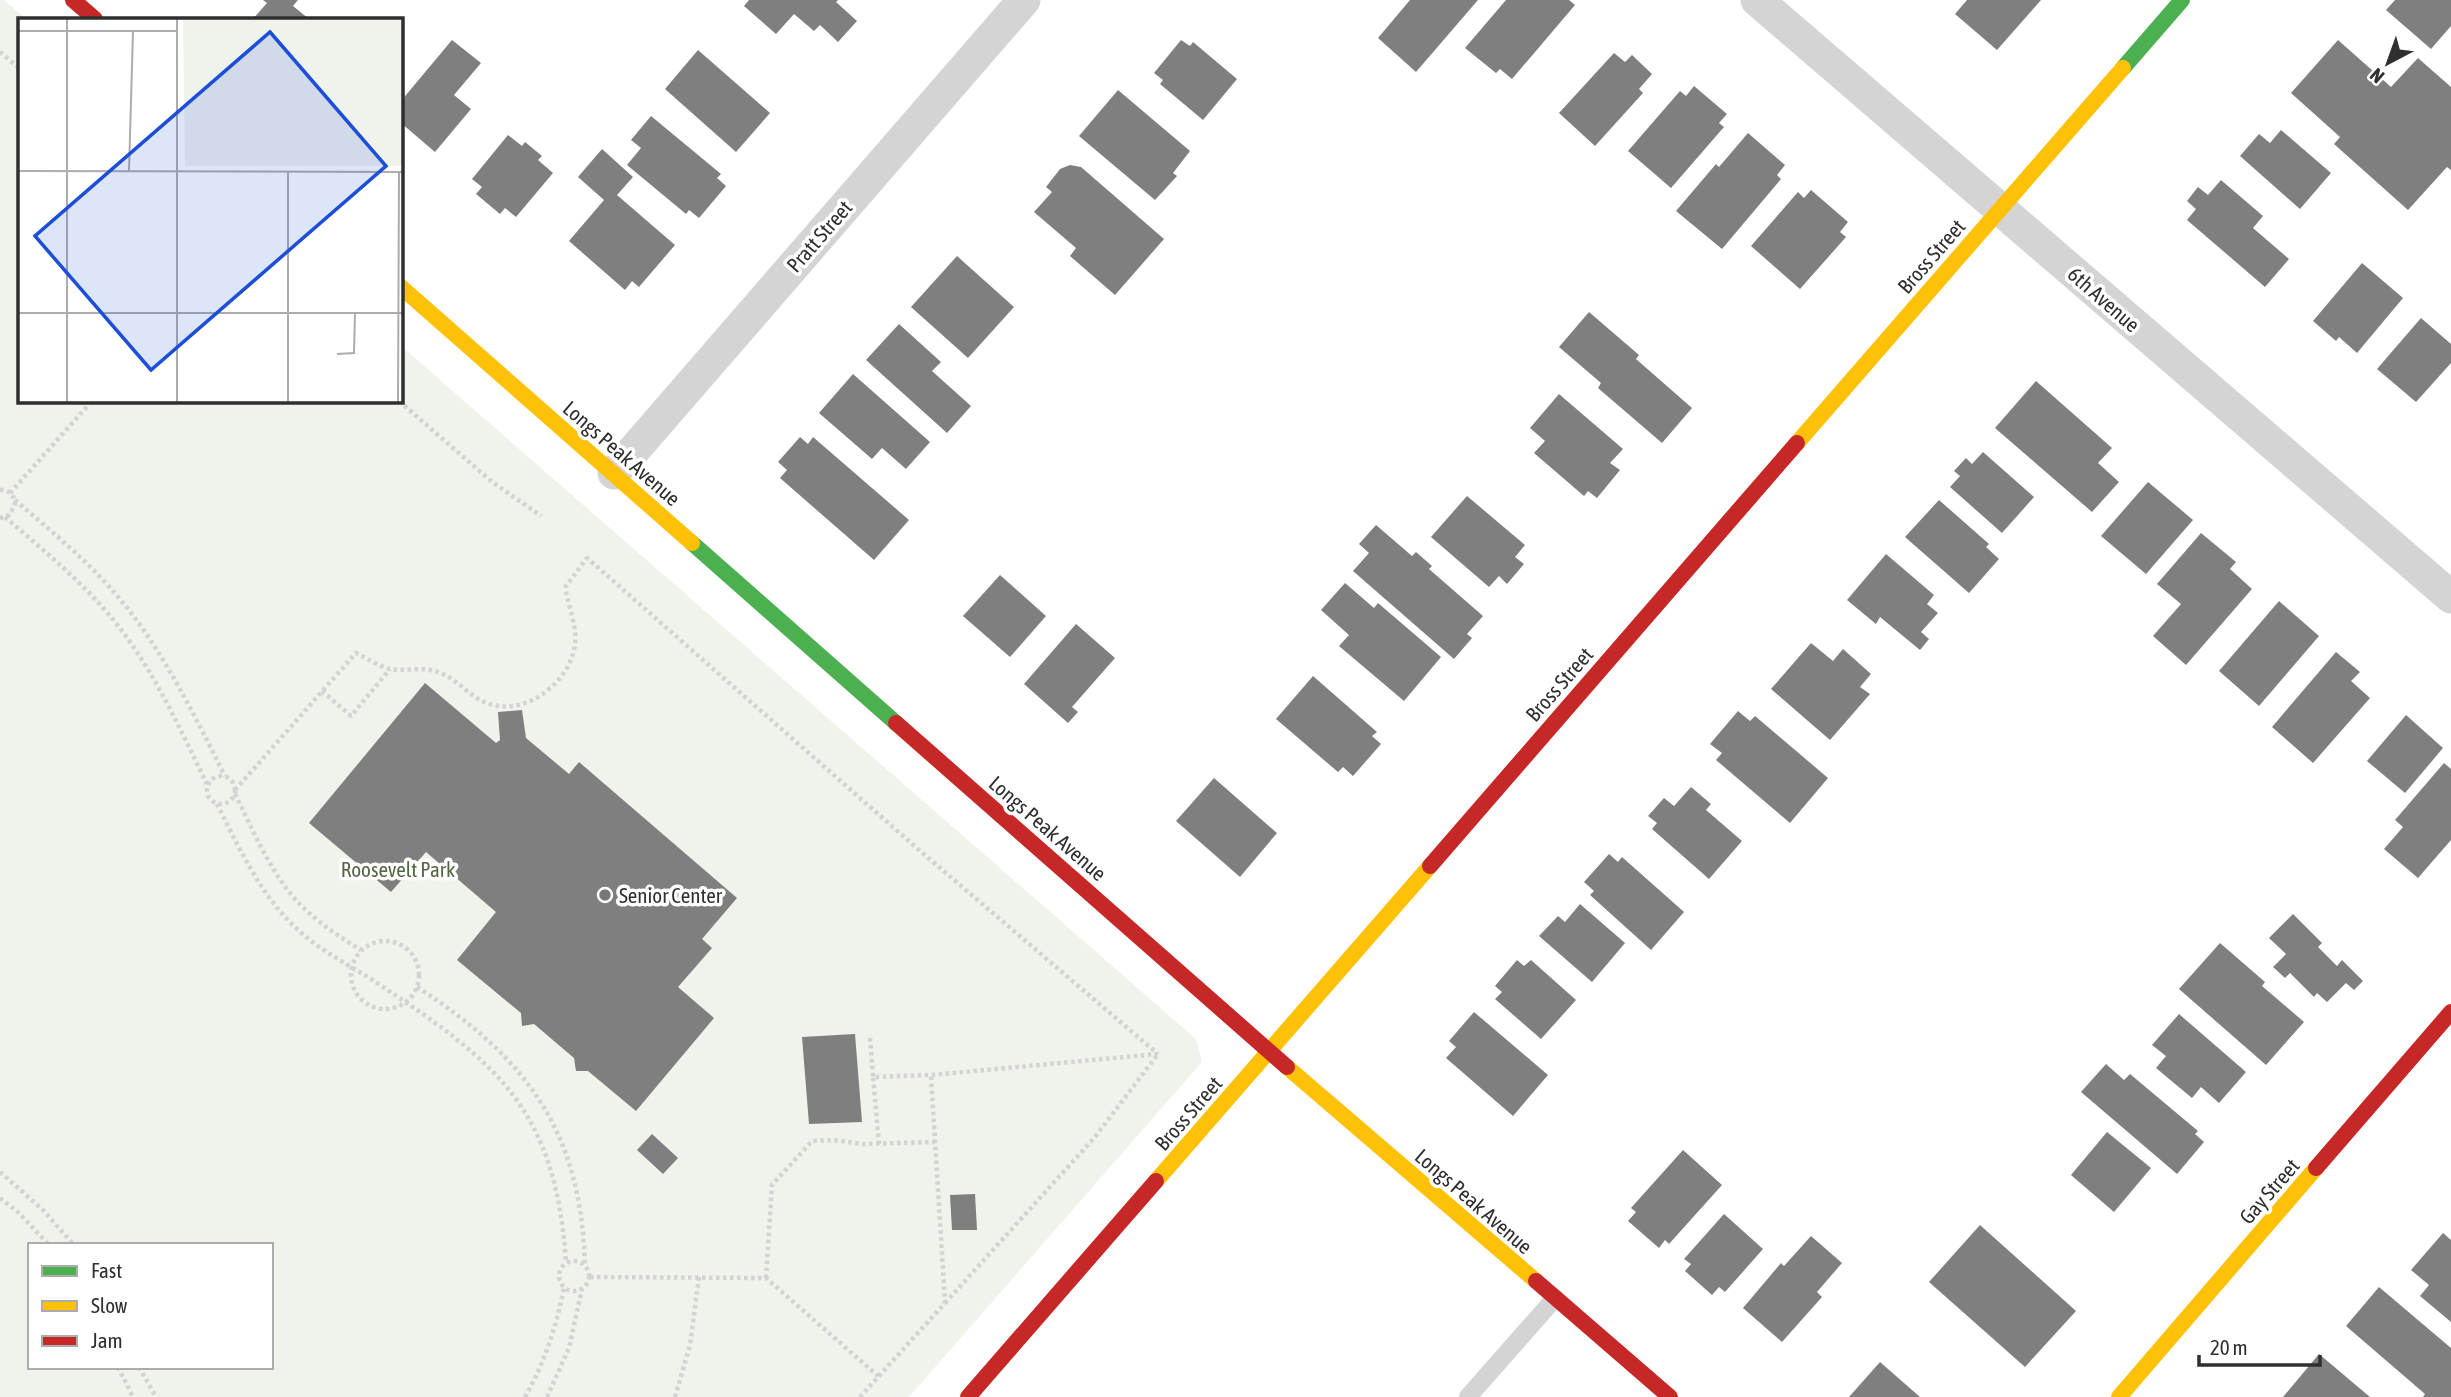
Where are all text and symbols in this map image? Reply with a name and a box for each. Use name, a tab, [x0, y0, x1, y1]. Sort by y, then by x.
inset map	[18, 18, 402, 402]
north arrow	[2353, 28, 2423, 98]
text: N	[2365, 64, 2388, 88]
street label: Pratt Street	[781, 195, 857, 277]
street label: Bross Street	[1892, 214, 1970, 298]
street label: 6th Avenue	[2063, 261, 2145, 337]
street label: Longs Peak Avenue	[559, 396, 685, 510]
street label: Bross Street	[1520, 642, 1598, 726]
street label: Longs Peak Avenue	[985, 771, 1111, 885]
park label: Roosevelt Park	[341, 857, 455, 881]
place label: Senior Center	[619, 883, 723, 907]
marker: Senior Center	[597, 887, 613, 903]
street label: Bross Street	[1149, 1071, 1227, 1155]
street label: Longs Peak Avenue	[1411, 1144, 1537, 1258]
street label: Gay Street	[2234, 1154, 2304, 1228]
legend	[28, 1243, 273, 1369]
text: Fast	[91, 1258, 122, 1282]
text: Slow	[91, 1293, 128, 1317]
scale bar	[2199, 1324, 2320, 1368]
text: Jam	[91, 1328, 123, 1352]
text: 20 m	[2210, 1335, 2248, 1359]

